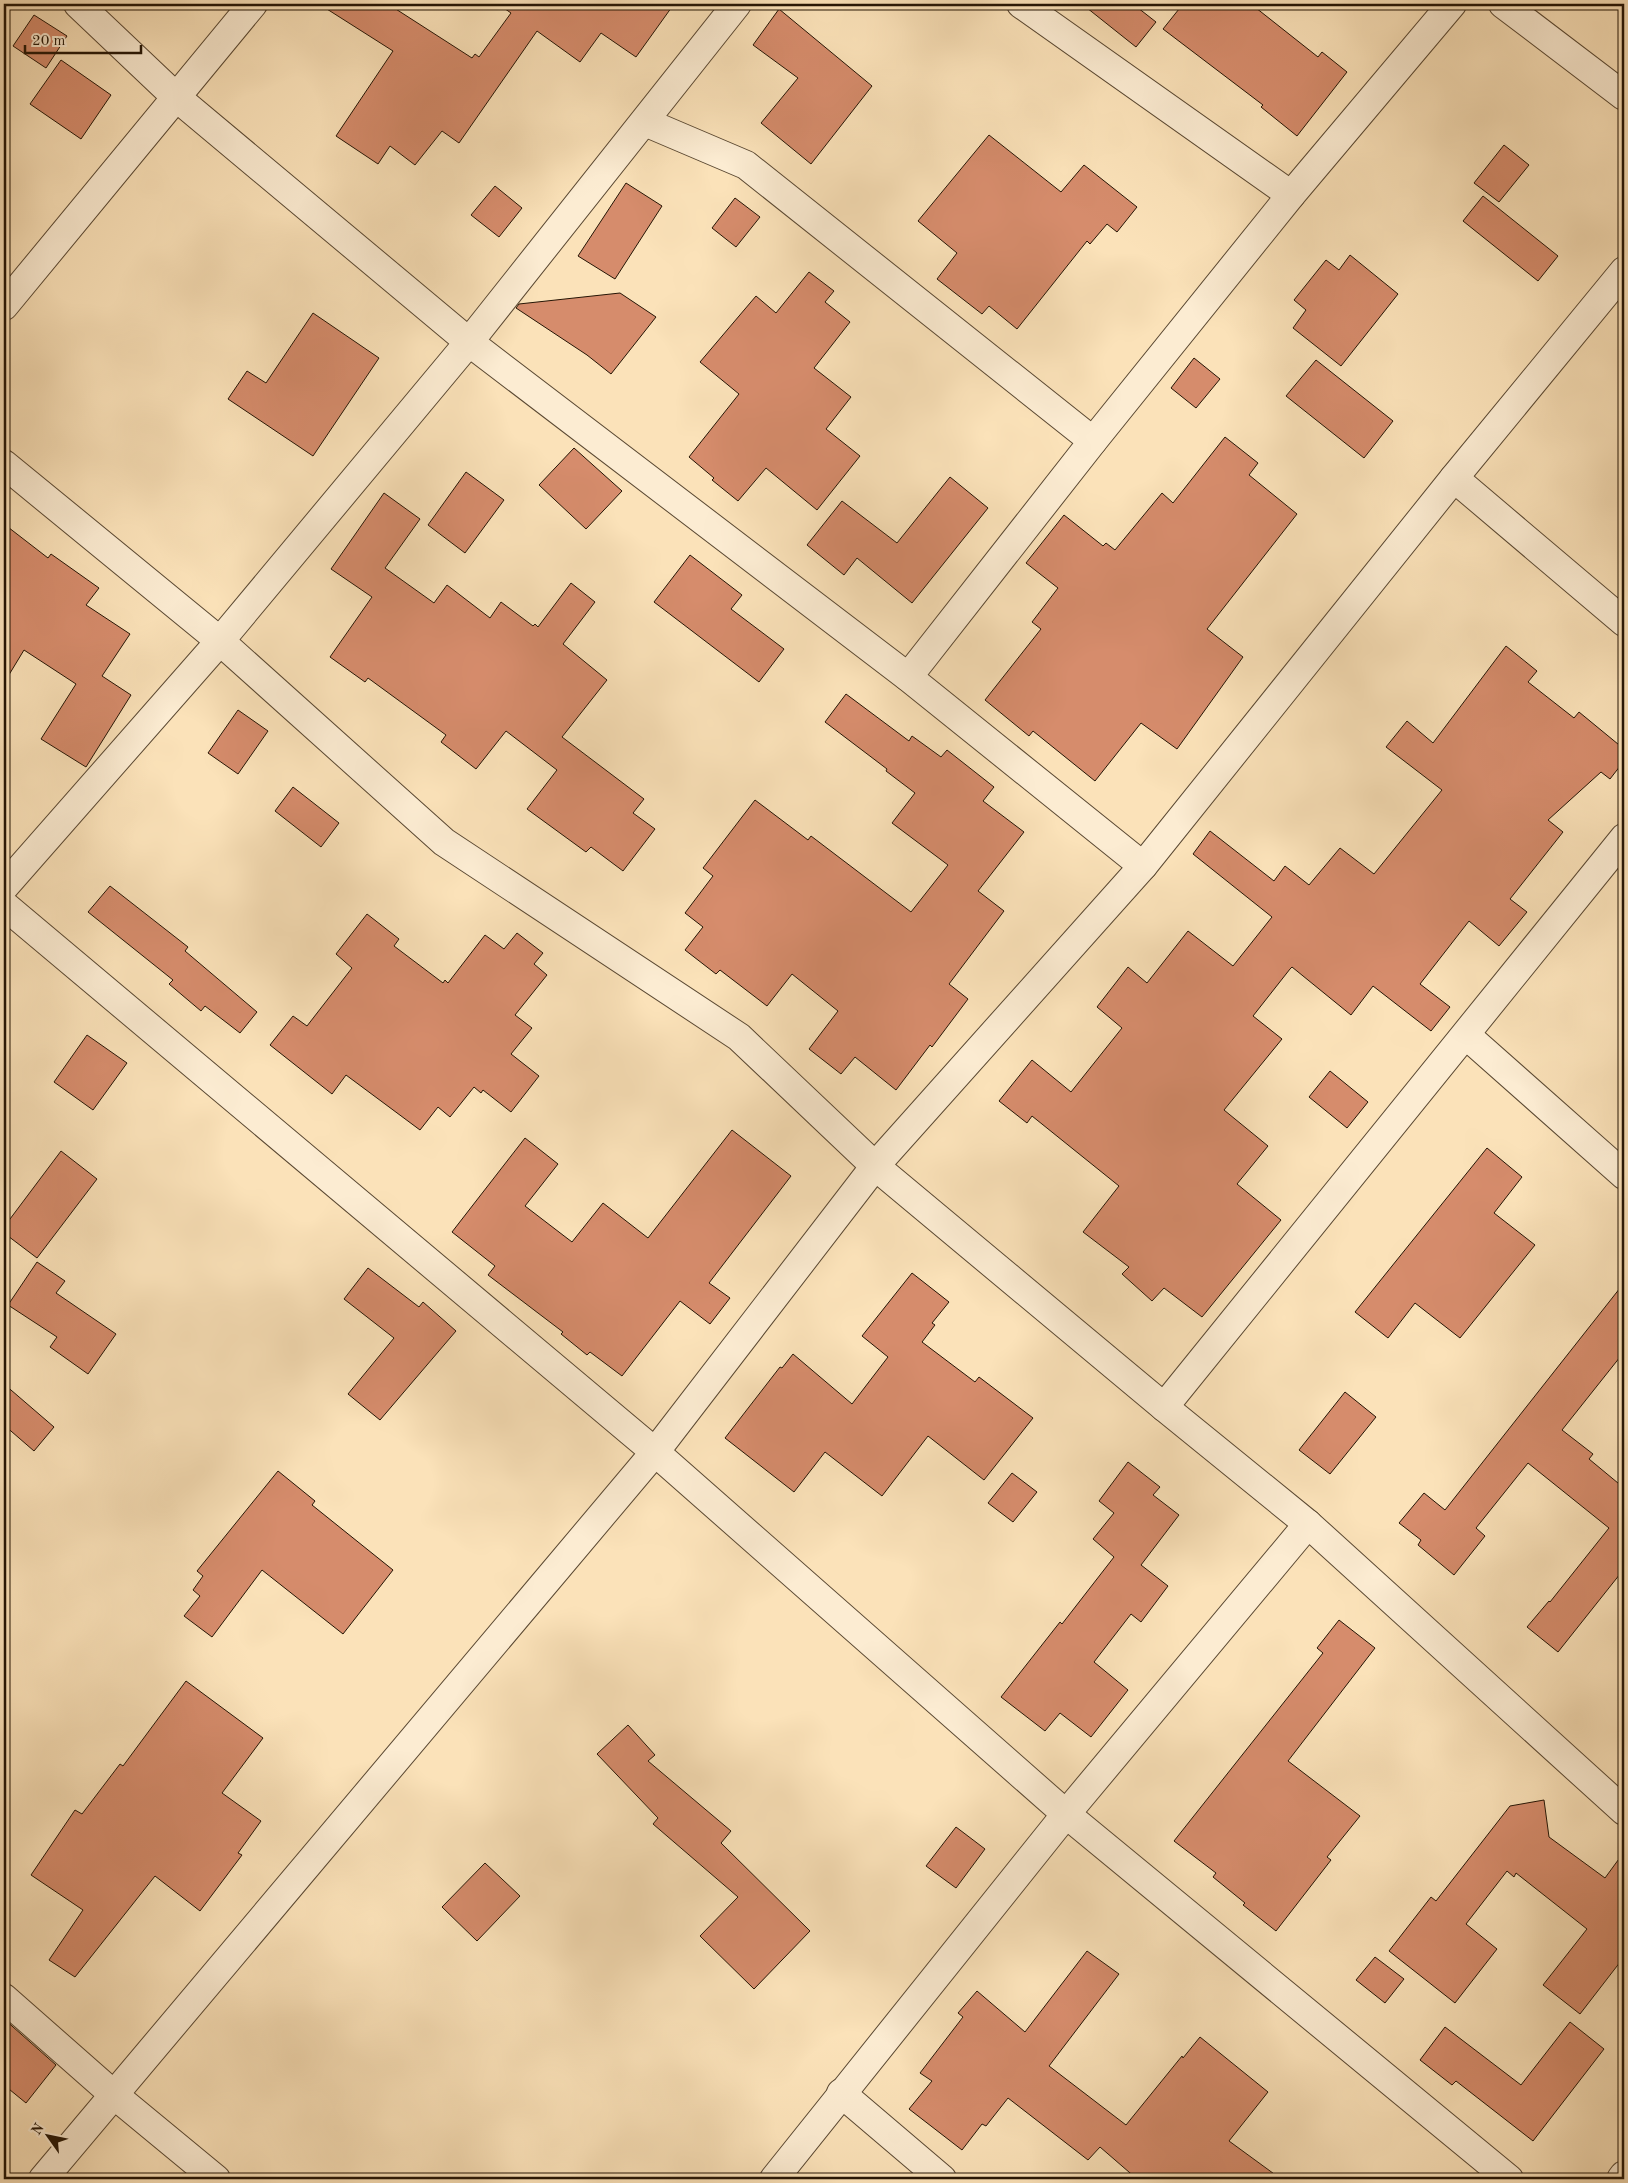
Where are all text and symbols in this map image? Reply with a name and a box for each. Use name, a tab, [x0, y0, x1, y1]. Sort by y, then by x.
scale bar	[25, 22, 141, 54]
text: 20 m	[32, 34, 66, 49]
north arrow	[22, 2110, 72, 2160]
text: N	[29, 2121, 47, 2138]

